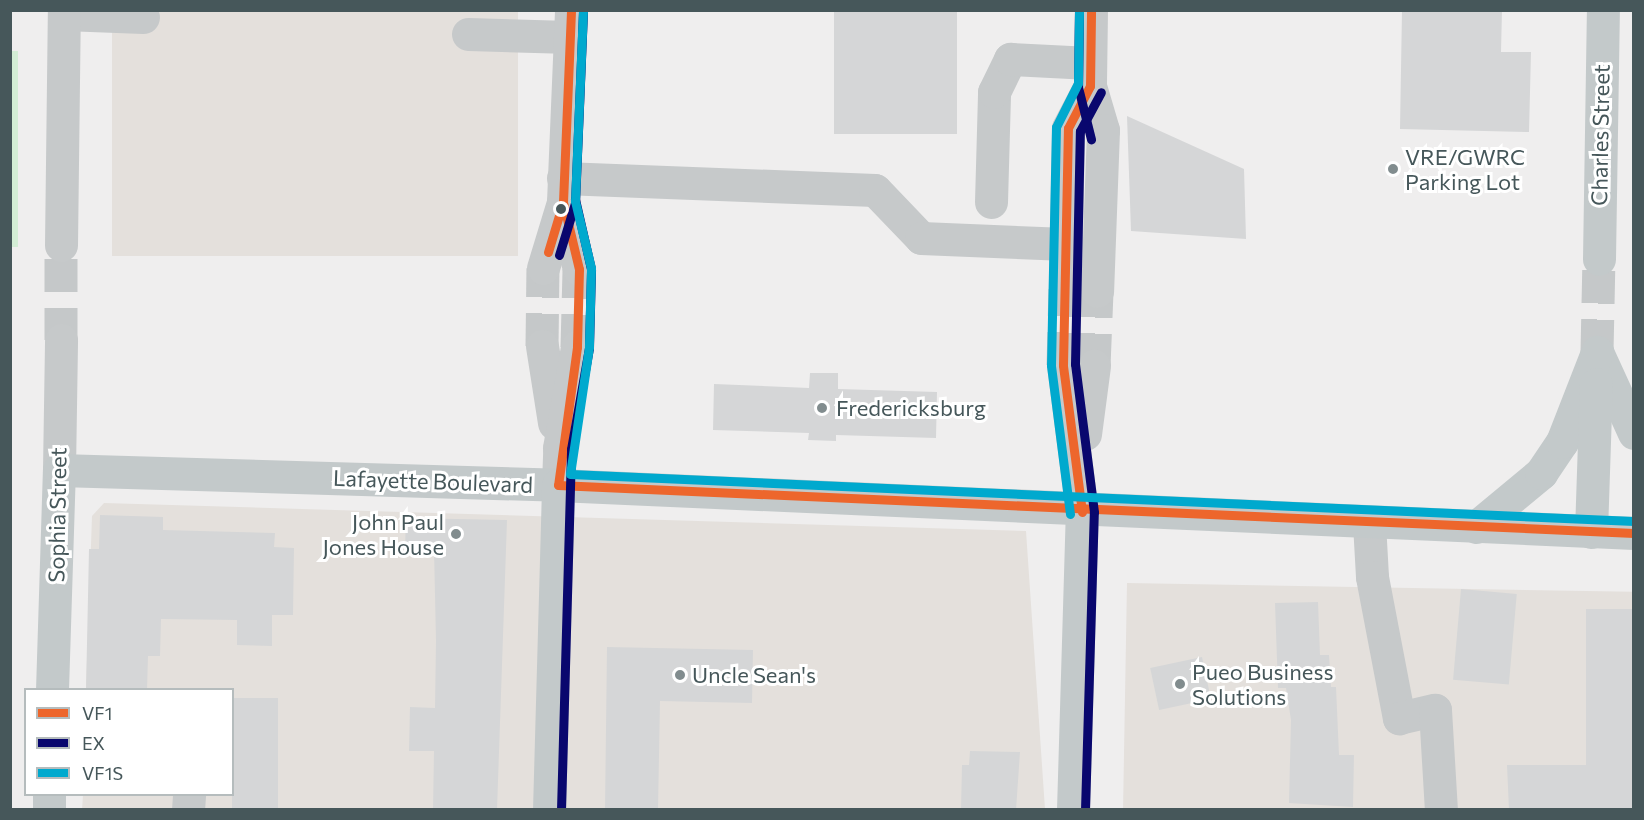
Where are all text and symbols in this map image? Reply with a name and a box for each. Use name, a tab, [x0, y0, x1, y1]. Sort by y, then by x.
street label: Charles Street	[1586, 64, 1614, 206]
place label: VRE/GWRC Parking Lot	[1405, 143, 1525, 194]
marker: VRE/GWRC Parking Lot	[1386, 162, 1400, 176]
unlabelled marker	[555, 203, 567, 215]
place label: Fredericksburg	[836, 395, 986, 421]
marker: Fredericksburg	[813, 399, 831, 417]
street label: Sophia Street	[43, 447, 71, 583]
street label: Lafayette Boulevard	[333, 464, 533, 498]
place label: John Paul Jones House	[322, 508, 444, 560]
marker: John Paul Jones House	[449, 527, 463, 541]
place label: Pueo Business Solutions	[1192, 658, 1333, 710]
place label: Uncle Sean's	[692, 662, 816, 688]
marker: Uncle Sean's	[673, 668, 687, 682]
marker: Pueo Business Solutions	[1173, 677, 1187, 691]
legend	[24, 688, 234, 796]
text: VF1	[82, 702, 112, 724]
text: EX	[82, 732, 105, 754]
text: VF1S	[82, 762, 123, 784]

